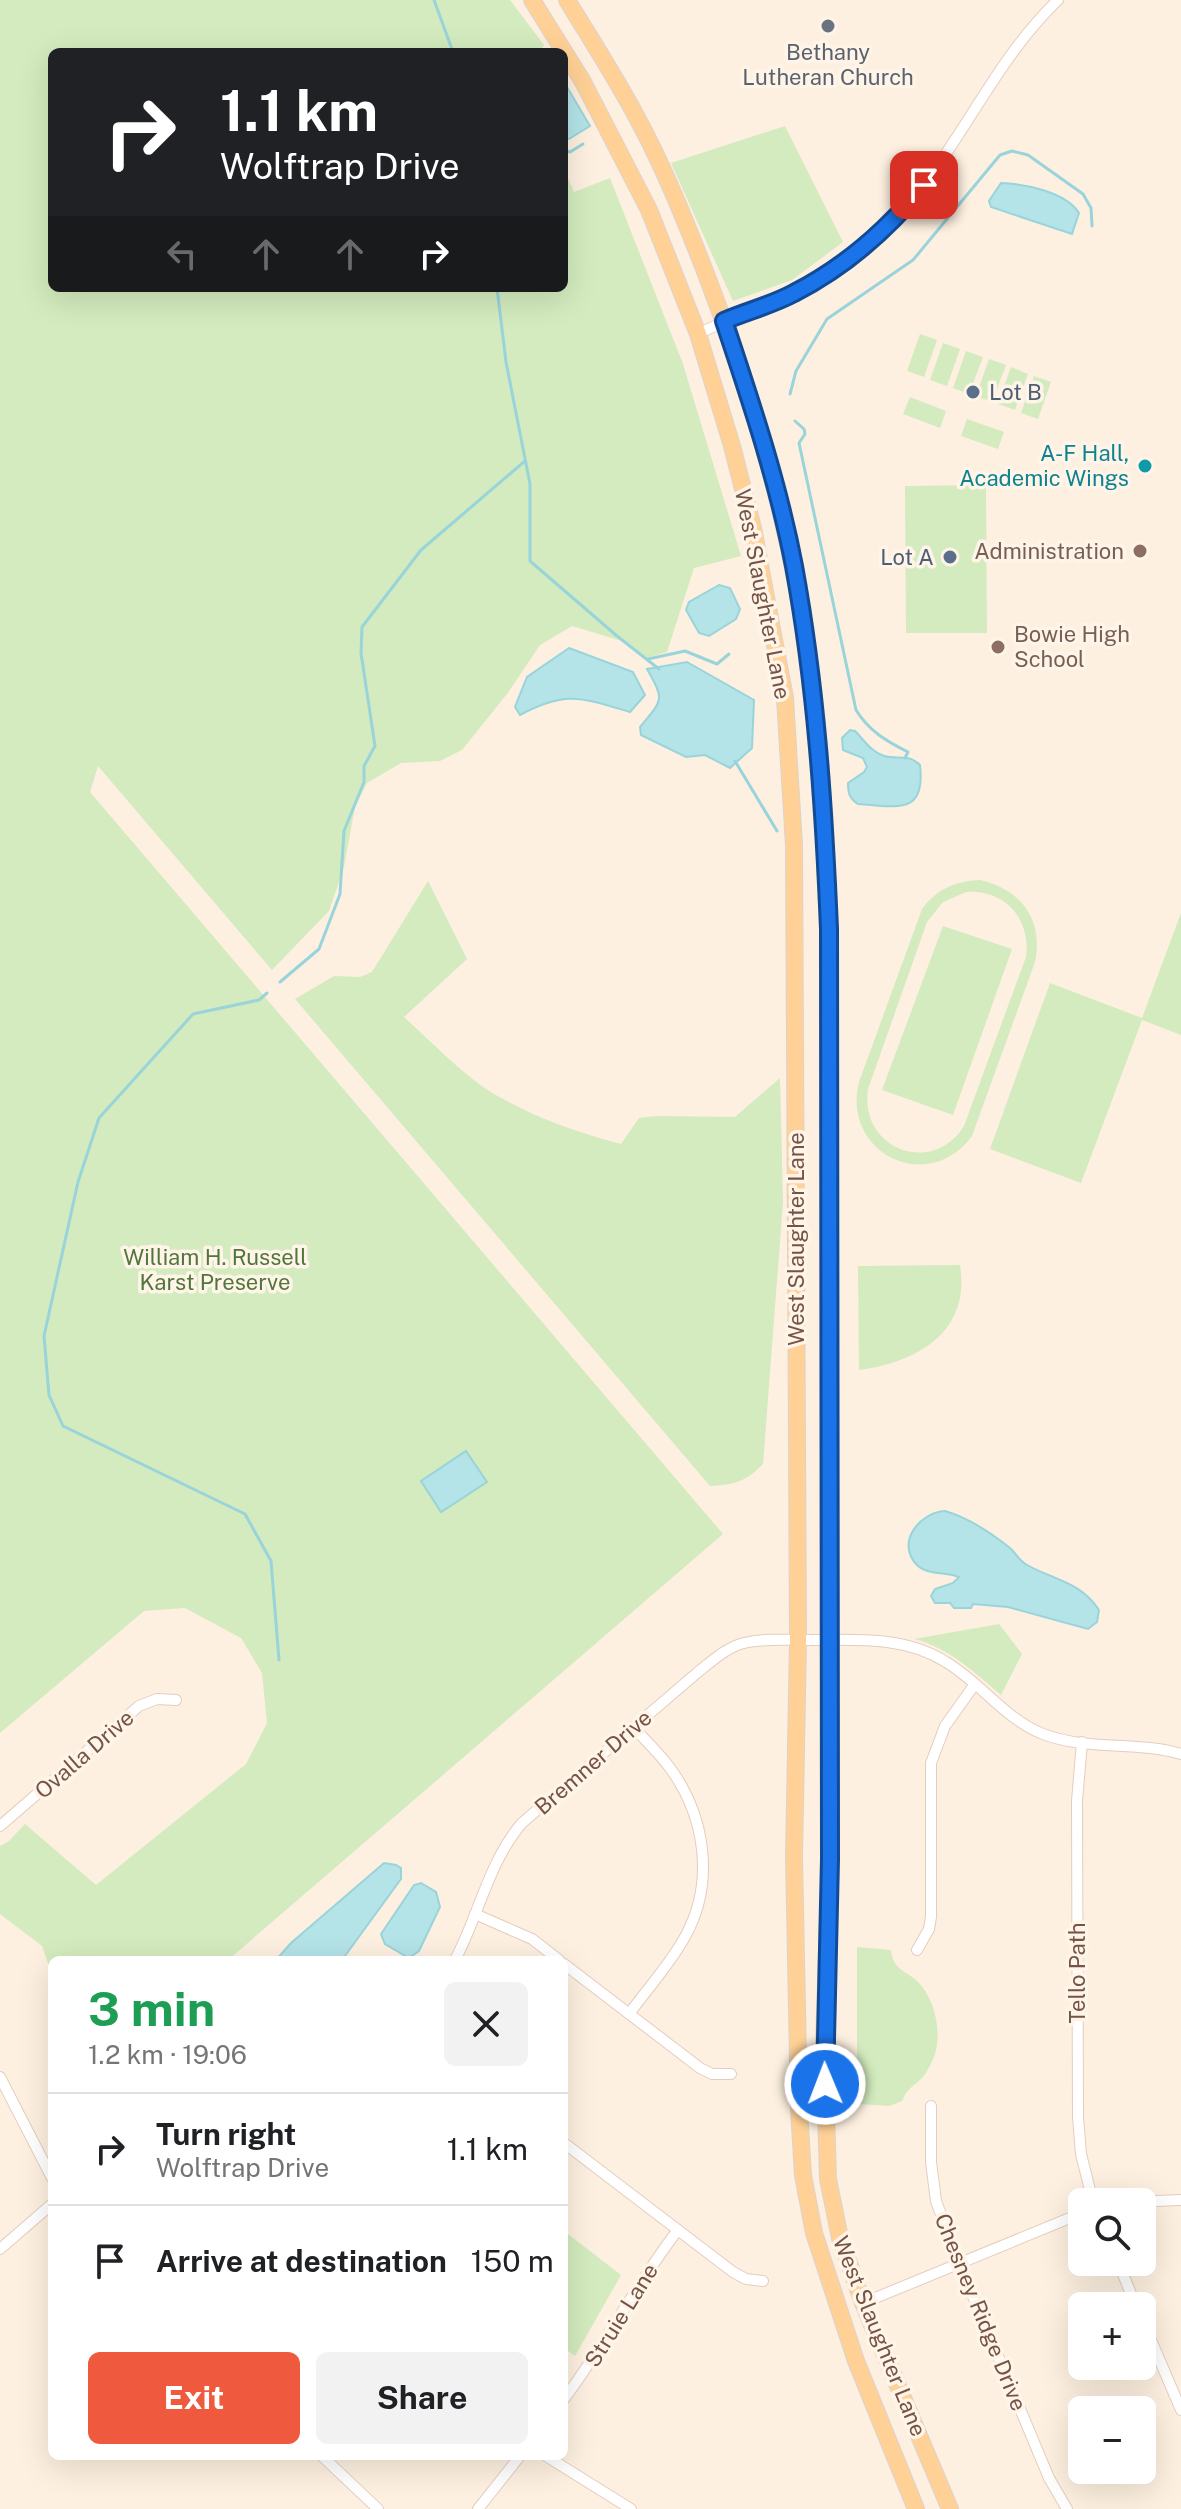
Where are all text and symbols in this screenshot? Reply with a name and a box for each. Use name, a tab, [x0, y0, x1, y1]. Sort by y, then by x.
marker: Bethany Lutheran Church	[819, 17, 837, 35]
place label: Bethany Lutheran Church	[742, 39, 914, 90]
text: 1.1 km	[220, 78, 378, 144]
icon: right	[88, 80, 192, 184]
text: Wolftrap Drive	[220, 145, 460, 187]
pin	[890, 151, 958, 219]
icon: arrive	[902, 163, 946, 207]
icon: left	[160, 232, 204, 276]
icon: ahead	[244, 232, 288, 276]
icon: ahead	[328, 232, 372, 276]
icon: right	[412, 232, 456, 276]
place label: Lot B	[989, 379, 1042, 405]
marker: Lot B	[964, 383, 982, 401]
place label: A-F Hall, Academic Wings	[959, 440, 1129, 491]
marker: A-F Hall, Academic Wings	[1136, 457, 1154, 475]
street label: West Slaughter Lane	[730, 487, 796, 701]
place label: Administration	[974, 538, 1124, 564]
marker: Administration	[1131, 542, 1149, 560]
place label: Lot A	[880, 544, 934, 570]
marker: Lot A	[941, 548, 959, 566]
place label: Bowie High School	[1014, 621, 1130, 672]
marker: Bowie High School	[989, 638, 1007, 656]
street label: West Slaughter Lane	[783, 1132, 809, 1346]
park label: William H. Russell Karst Preserve	[123, 1244, 307, 1295]
street label: Ovalla Drive	[29, 1704, 139, 1804]
street label: Bremner Drive	[529, 1704, 657, 1820]
street label: Tello Path	[1064, 1923, 1090, 2023]
text: 3 min	[88, 1980, 215, 2037]
button: close	[444, 1982, 528, 2066]
text: 1.2 km · 19:06	[88, 2039, 247, 2070]
position arrow	[783, 2042, 867, 2126]
text: Turn right	[156, 2116, 296, 2152]
icon: right	[88, 2127, 132, 2171]
text: 1.1 km	[447, 2131, 528, 2167]
text: Wolftrap Drive	[156, 2152, 329, 2183]
map controls	[1068, 2188, 1156, 2484]
button: search	[1068, 2188, 1156, 2276]
street label: Chesney Ridge Drive	[930, 2210, 1032, 2414]
street label: West Slaughter Lane	[828, 2232, 932, 2440]
icon: arrive	[88, 2239, 132, 2283]
text: Arrive at destination	[156, 2243, 447, 2279]
text: 150 m	[471, 2243, 554, 2279]
street label: Struie Lane	[579, 2258, 663, 2372]
button: +	[1068, 2292, 1156, 2380]
button: Exit	[88, 2352, 300, 2444]
button: Share	[316, 2352, 528, 2444]
button: −	[1068, 2396, 1156, 2484]

